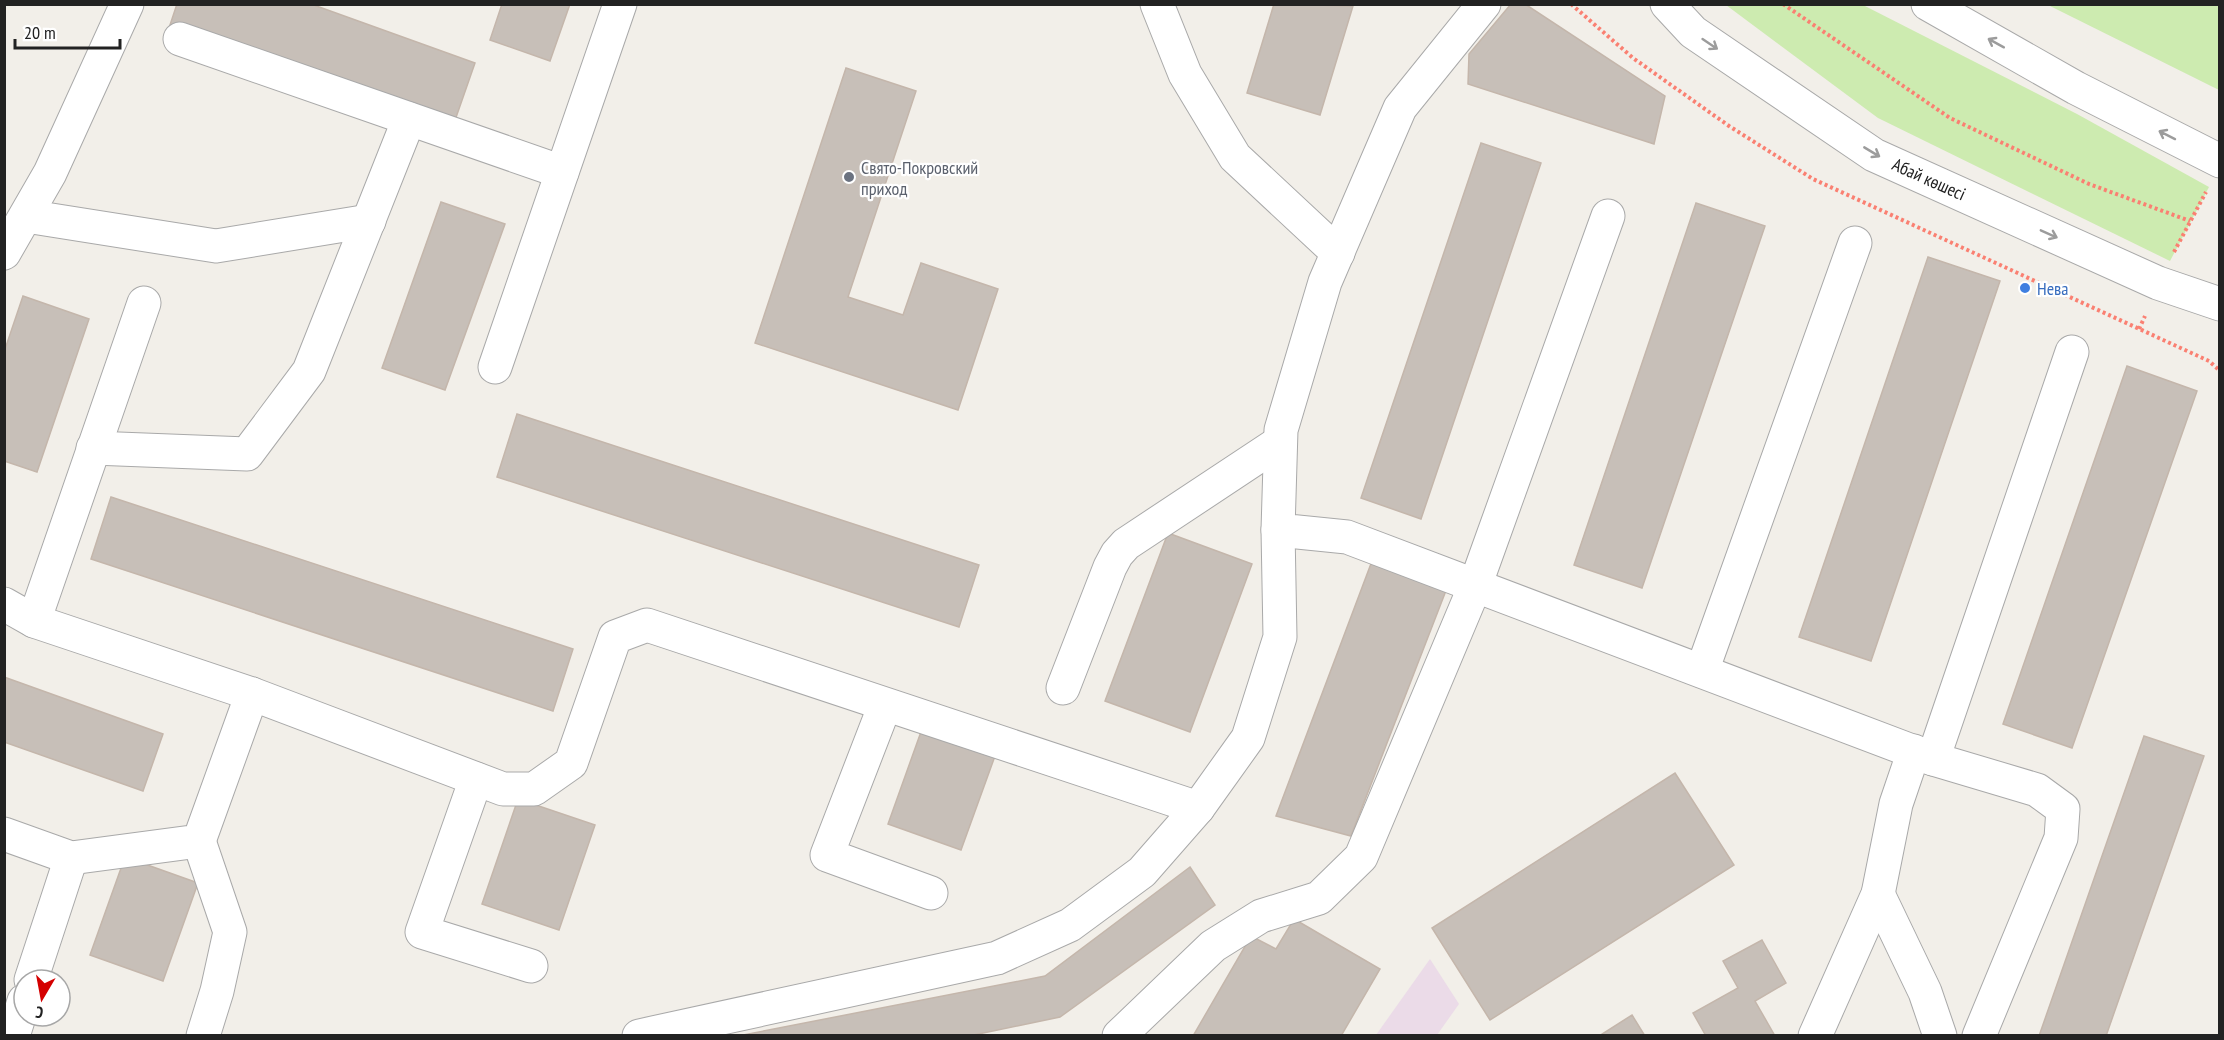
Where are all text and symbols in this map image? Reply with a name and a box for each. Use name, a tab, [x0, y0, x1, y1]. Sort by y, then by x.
scale bar	[15, 12, 120, 50]
text: 20 m	[24, 21, 56, 44]
one-way arrow	[1987, 36, 2004, 48]
one-way arrow	[1702, 37, 1719, 50]
one-way arrow	[2159, 128, 2177, 140]
one-way arrow	[1863, 147, 1880, 159]
street label: Абай көшесі	[1889, 153, 1969, 205]
place label: Свято-Покровский приход	[861, 156, 978, 200]
marker: Свято-Покровский приход	[842, 170, 856, 184]
one-way arrow	[2039, 229, 2058, 240]
place label: Нева	[2037, 277, 2069, 300]
marker: Нева	[2018, 281, 2032, 295]
north arrow	[12, 968, 72, 1028]
text: С	[33, 1002, 45, 1023]

